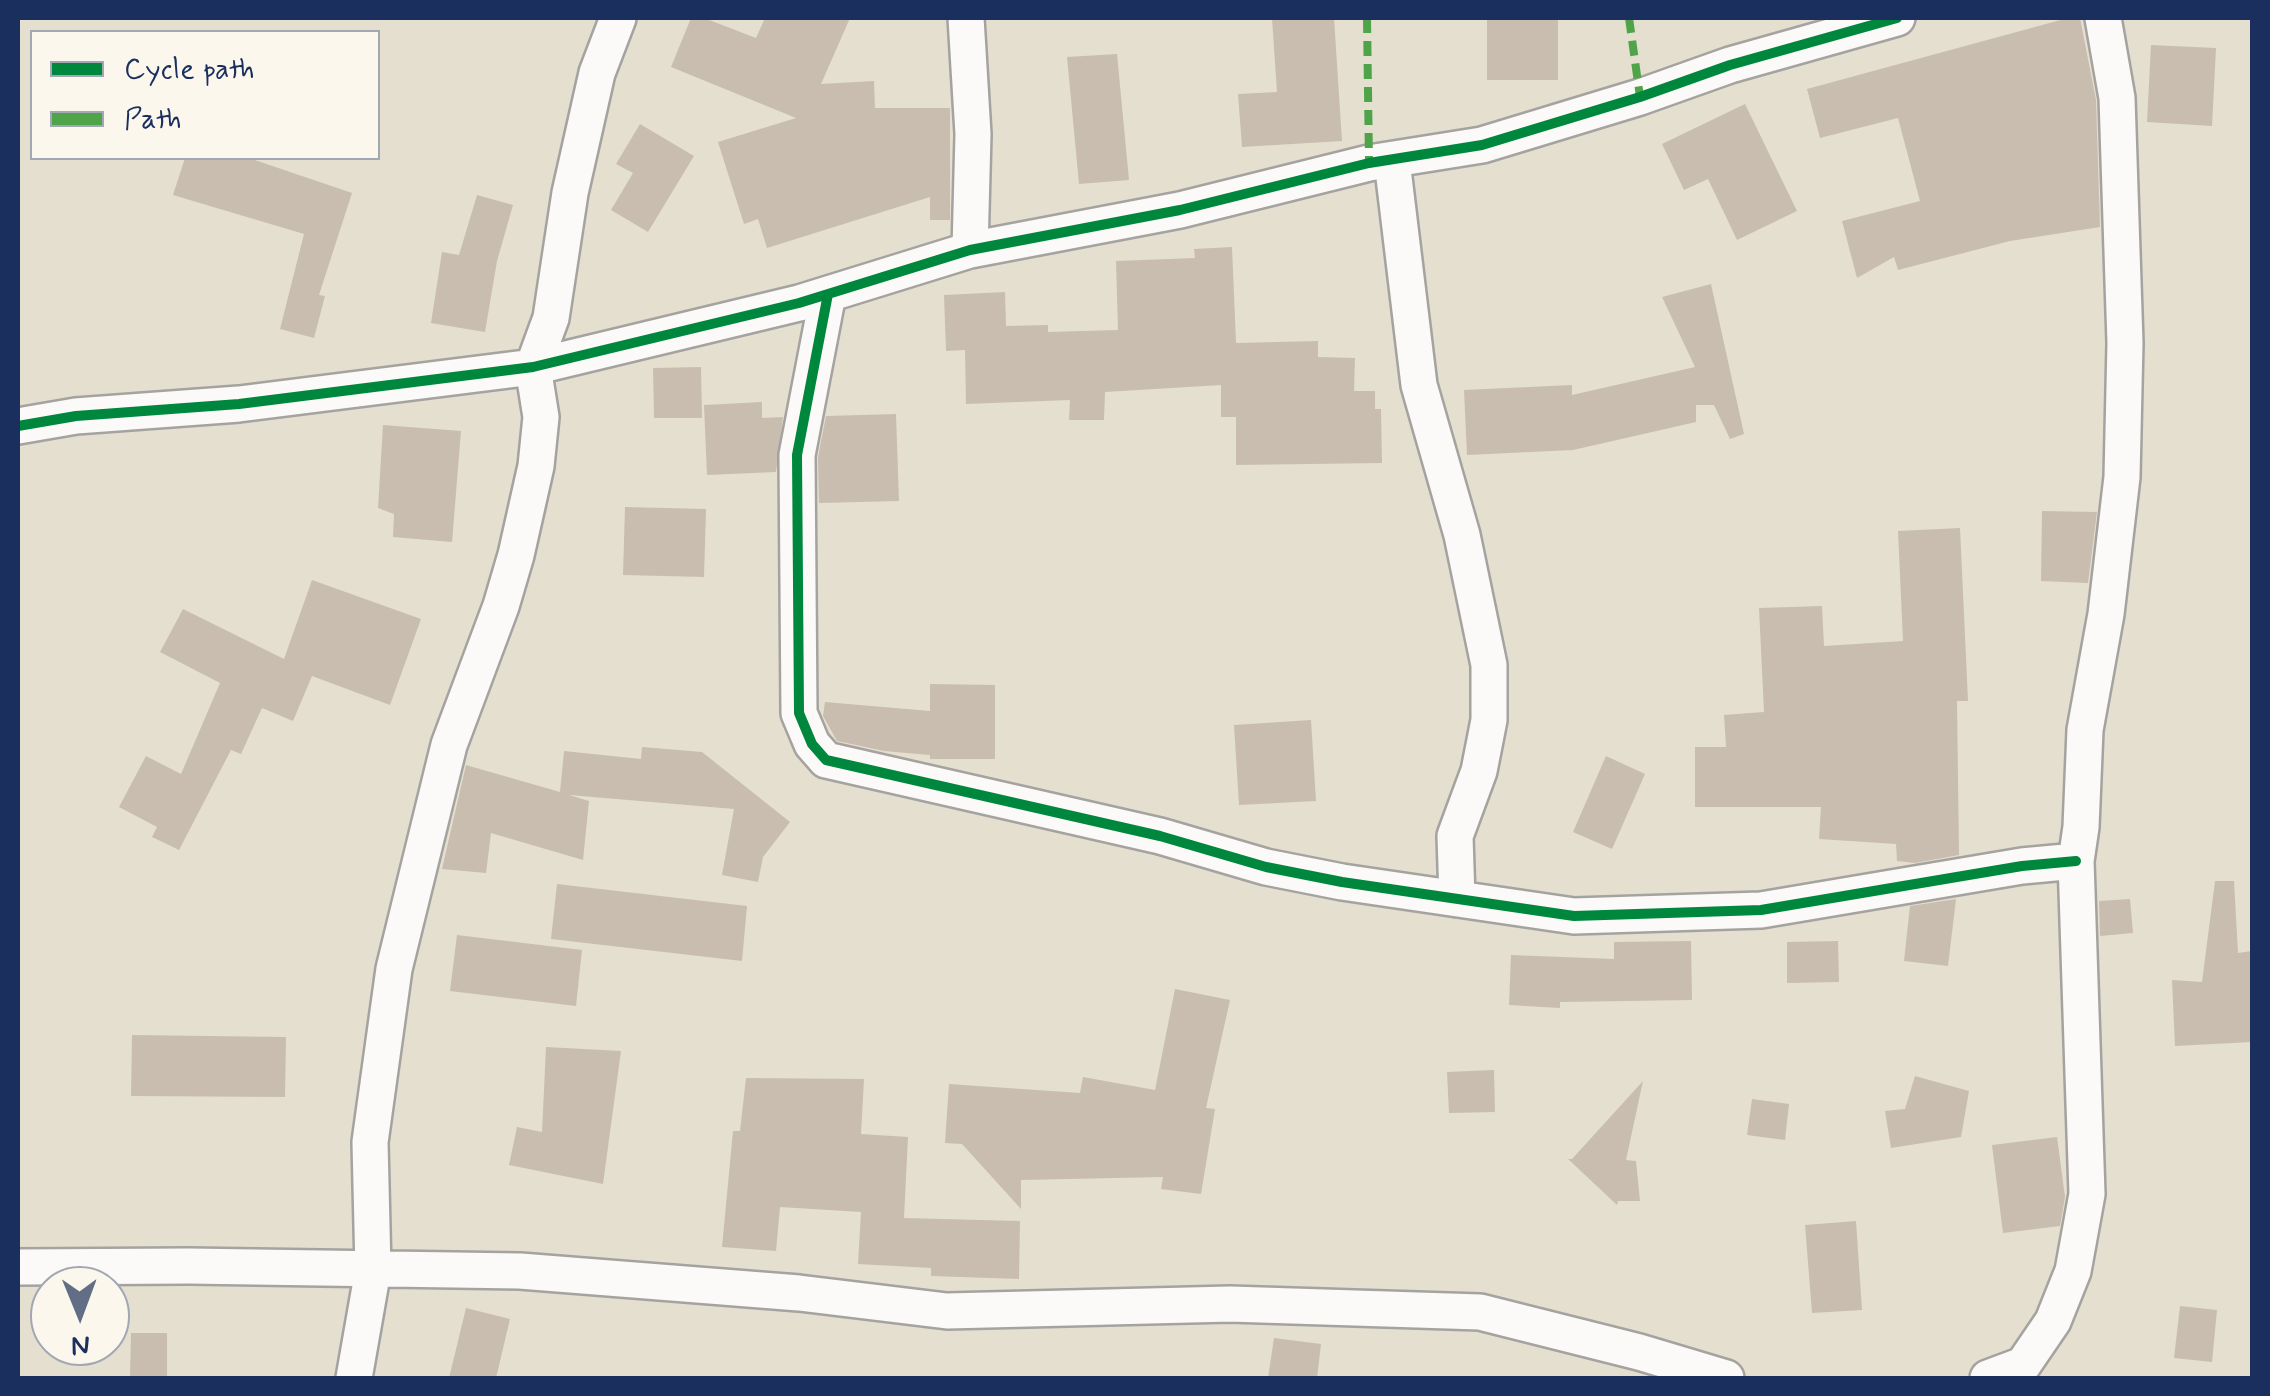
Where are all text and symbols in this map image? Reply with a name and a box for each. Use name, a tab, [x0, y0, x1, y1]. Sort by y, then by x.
legend	[30, 30, 380, 160]
text: Cycle path	[124, 50, 255, 89]
text: Path	[124, 100, 182, 139]
north arrow	[30, 1266, 130, 1366]
text: N	[71, 1326, 90, 1363]

